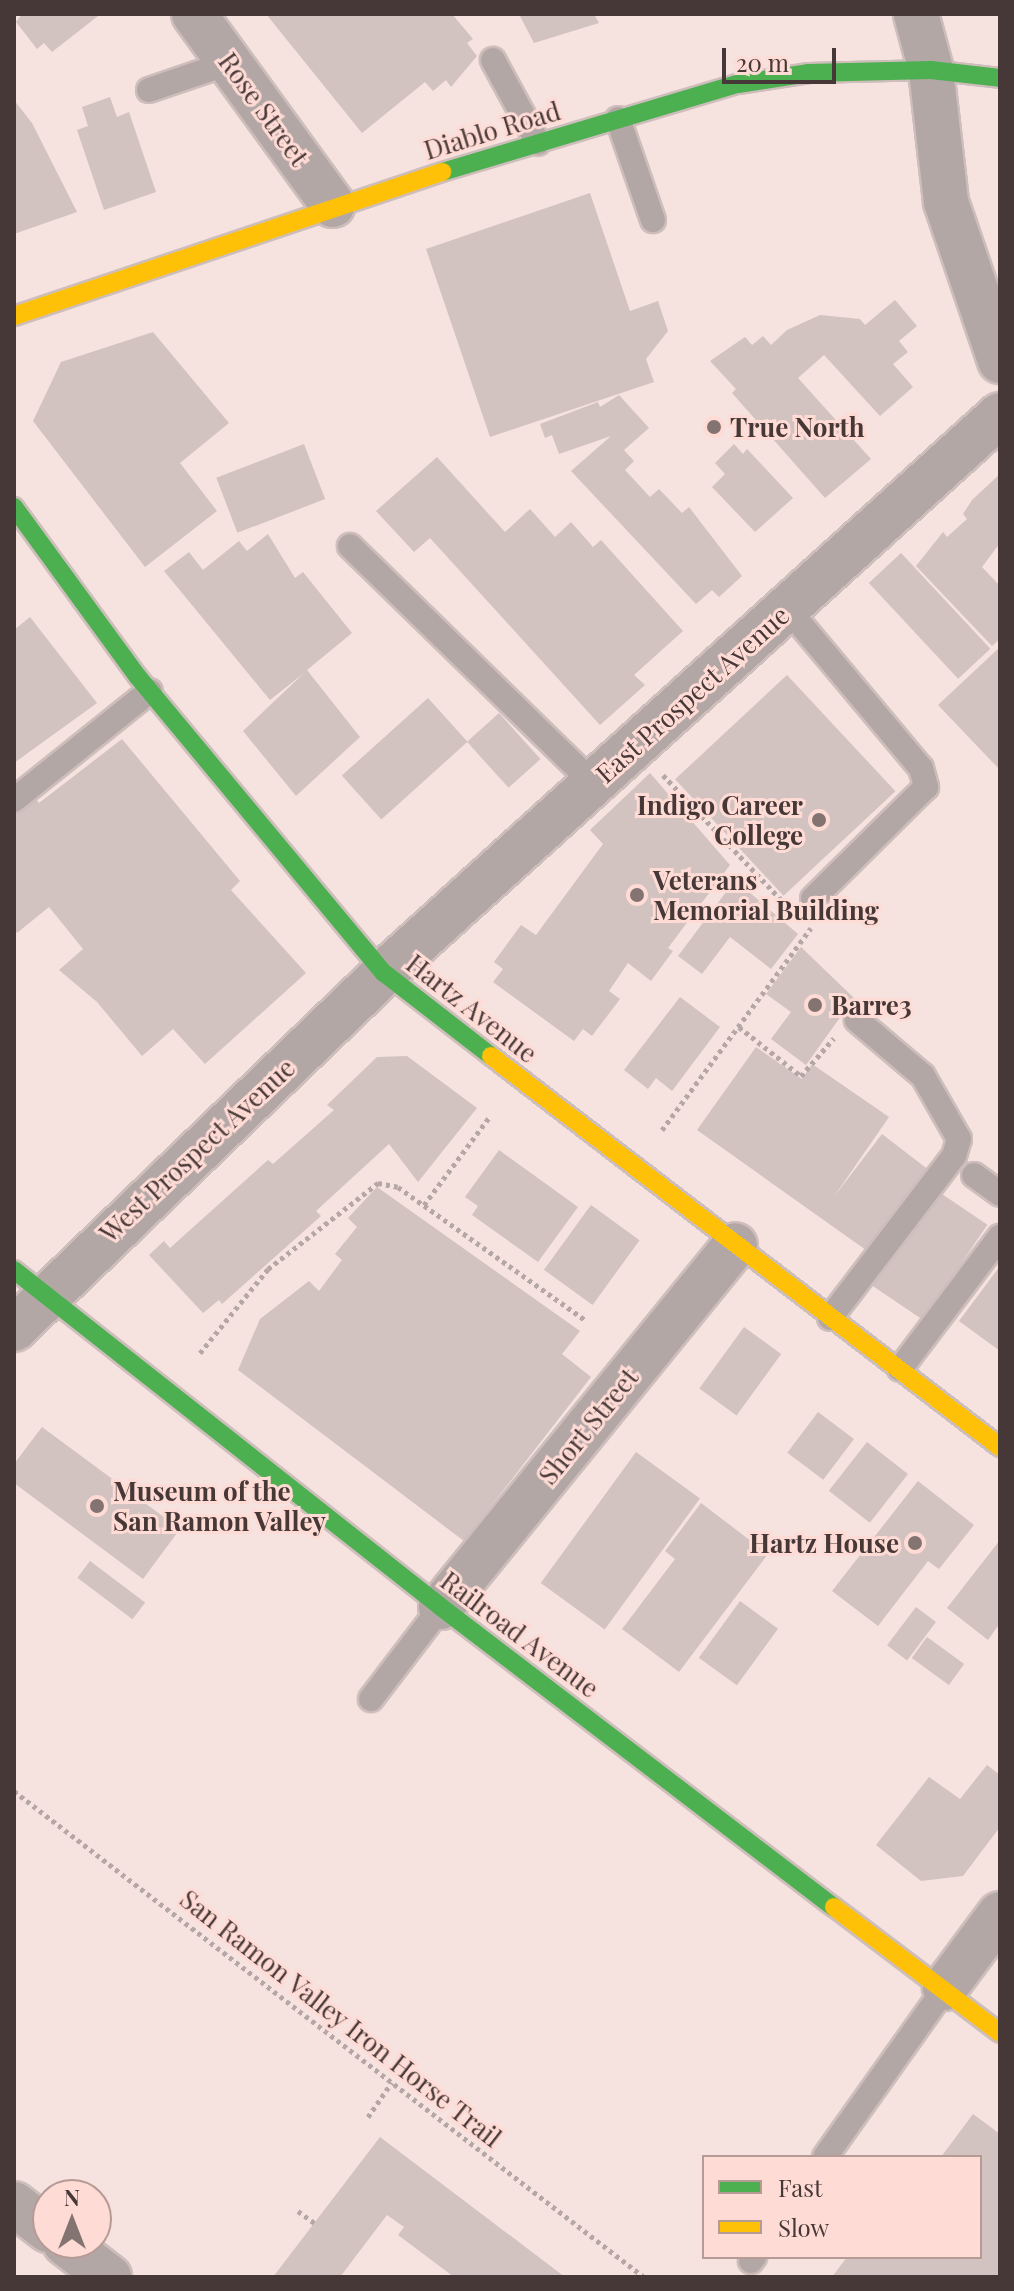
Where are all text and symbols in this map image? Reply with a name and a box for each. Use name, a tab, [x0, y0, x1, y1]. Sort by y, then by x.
scale bar	[726, 32, 840, 82]
street label: Rose Street	[213, 46, 315, 172]
text: 20 m	[736, 46, 789, 78]
street label: Diablo Road	[420, 95, 564, 165]
place label: True North	[730, 411, 864, 443]
marker: True North	[705, 418, 723, 436]
street label: East Prospect Avenue	[588, 599, 796, 789]
place label: Indigo Career College	[637, 789, 803, 850]
marker: Indigo Career College	[810, 811, 828, 829]
place label: Veterans Memorial Building	[653, 864, 879, 926]
marker: Veterans Memorial Building	[628, 886, 646, 904]
street label: Hartz Avenue	[400, 947, 544, 1069]
place label: Barre3	[831, 989, 912, 1021]
marker: Barre3	[806, 996, 824, 1014]
street label: West Prospect Avenue	[92, 1051, 302, 1249]
street label: Short Street	[532, 1362, 644, 1490]
place label: Museum of the San Ramon Valley	[113, 1475, 327, 1536]
marker: Museum of the San Ramon Valley	[88, 1497, 106, 1515]
place label: Hartz House	[749, 1527, 899, 1559]
marker: Hartz House	[906, 1534, 924, 1552]
street label: Railroad Avenue	[435, 1564, 605, 1704]
street label: San Ramon Valley Iron Horse Trail	[173, 1882, 509, 2154]
legend	[702, 2155, 982, 2259]
text: Fast	[778, 2171, 823, 2203]
north arrow	[32, 2179, 112, 2259]
text: N	[64, 2182, 80, 2212]
text: Slow	[778, 2211, 829, 2243]

